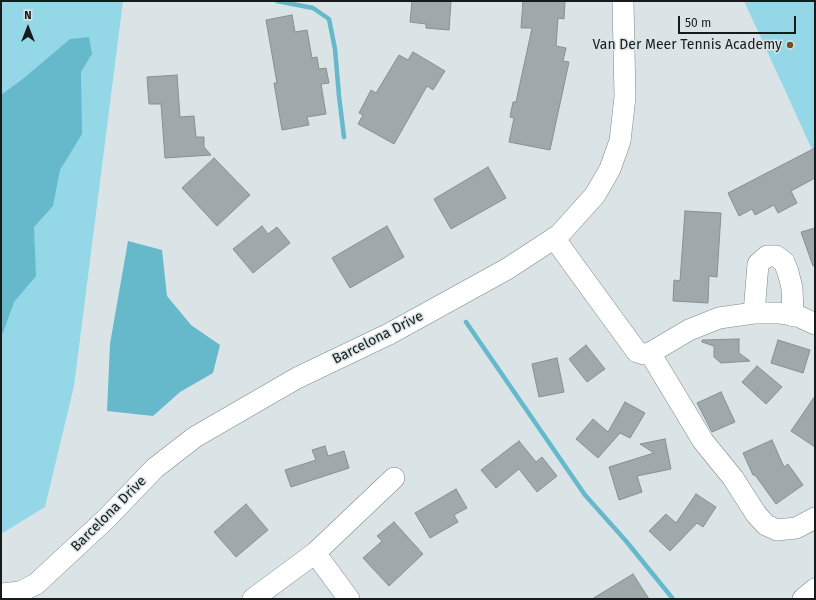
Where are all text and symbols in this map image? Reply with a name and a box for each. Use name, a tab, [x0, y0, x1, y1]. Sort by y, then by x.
north arrow	[8, 8, 48, 48]
scale bar	[680, 8, 798, 34]
text: N	[24, 9, 32, 22]
text: 50 m	[685, 16, 711, 30]
place label: Van Der Meer Tennis Academy	[593, 37, 782, 53]
marker: Van Der Meer Tennis Academy	[785, 40, 795, 50]
street label: Barcelona Drive	[330, 308, 426, 368]
street label: Barcelona Drive	[68, 473, 150, 555]

